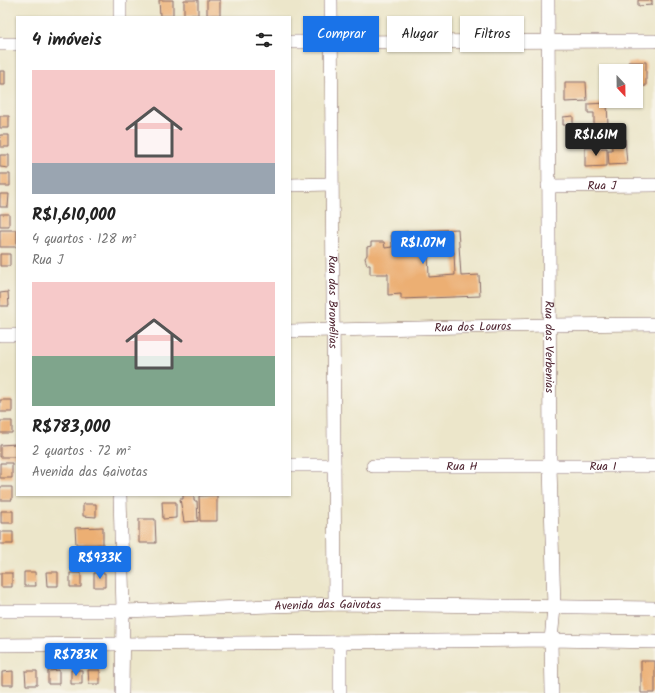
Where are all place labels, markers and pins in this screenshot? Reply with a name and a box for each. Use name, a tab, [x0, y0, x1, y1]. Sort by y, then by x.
pin: R$1.61M	[559, 123, 633, 157]
pin: R$1.07M	[386, 231, 460, 265]
pin: R$933K	[67, 546, 133, 580]
pin: R$783K	[43, 643, 109, 677]

